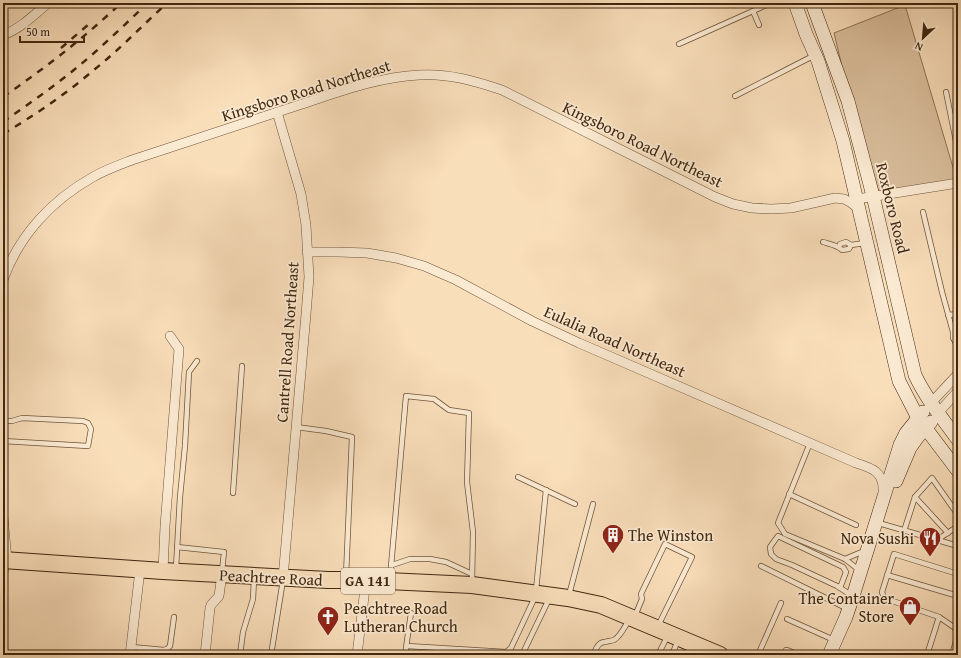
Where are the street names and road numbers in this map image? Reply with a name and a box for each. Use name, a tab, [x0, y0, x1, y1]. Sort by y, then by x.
street label: Kingsboro Road Northeast	[218, 53, 394, 127]
street label: Kingsboro Road Northeast	[559, 95, 728, 193]
street label: Roxboro Road	[870, 160, 916, 257]
street label: Cantrell Road Northeast	[269, 260, 305, 423]
street label: Eulalia Road Northeast	[540, 299, 690, 383]
street label: Peachtree Road	[219, 562, 324, 592]
road number: GA 141	[341, 568, 395, 594]

